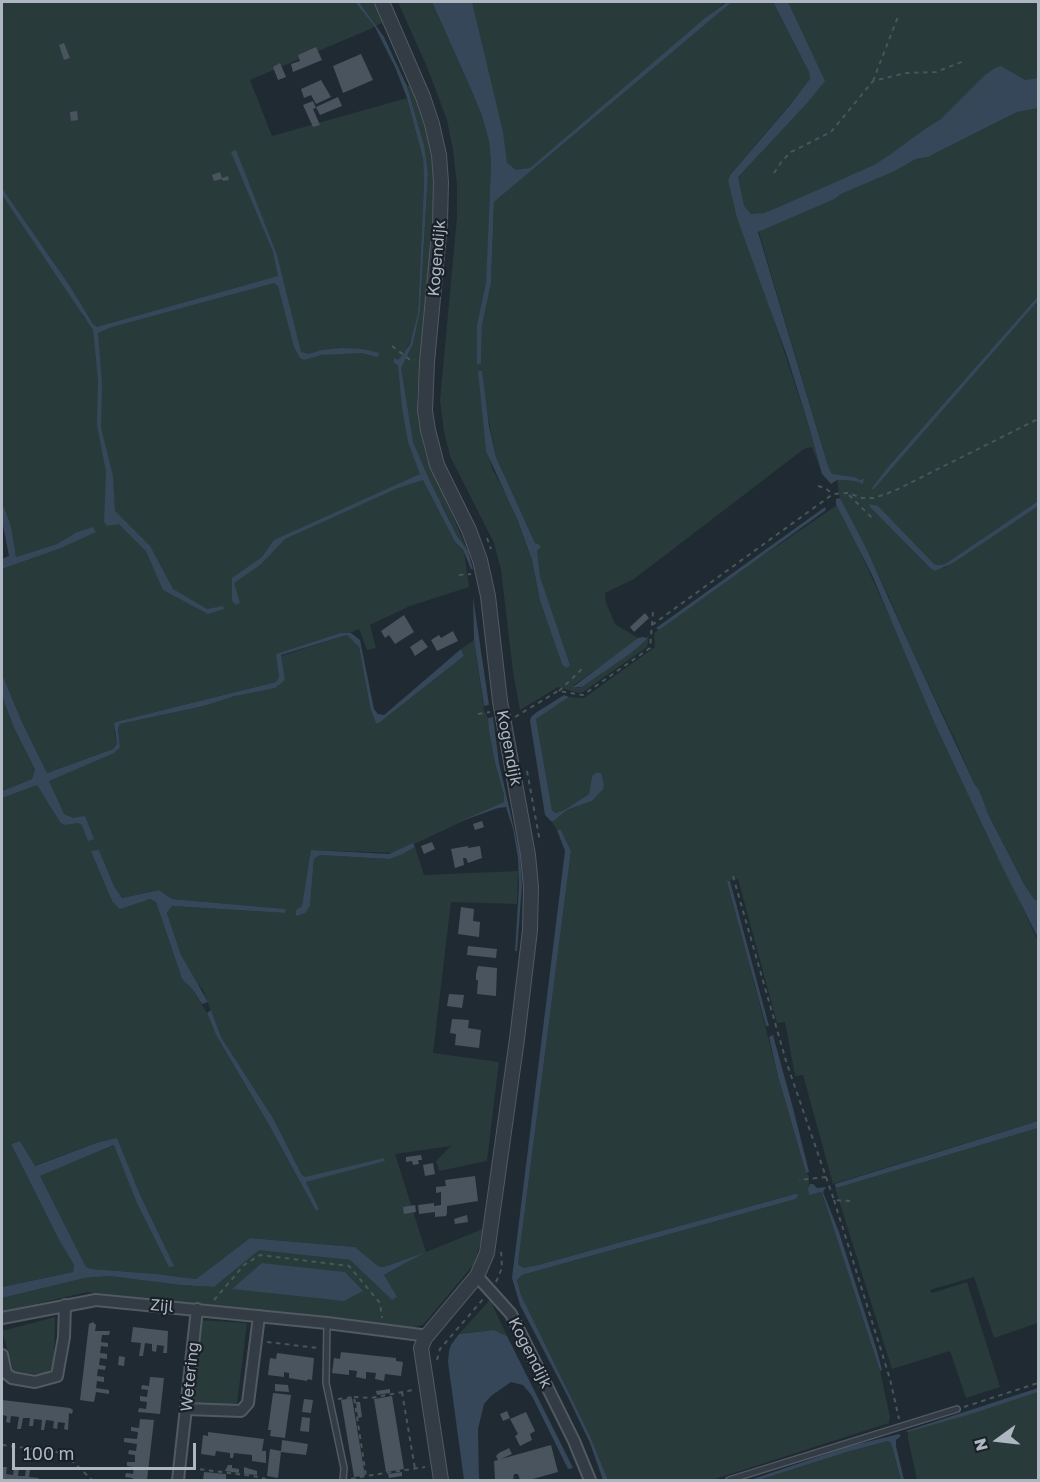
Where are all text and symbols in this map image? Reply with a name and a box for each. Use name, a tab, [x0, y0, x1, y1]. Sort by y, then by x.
street label: Kogendijk	[424, 219, 450, 297]
street label: Kogendijk	[492, 709, 526, 787]
street label: Zijl	[150, 1295, 174, 1317]
street label: Kogendijk	[504, 1314, 556, 1392]
street label: Wetering	[177, 1341, 203, 1413]
north arrow	[968, 1410, 1028, 1470]
scale bar	[15, 1431, 200, 1469]
text: N	[969, 1436, 992, 1453]
text: 100 m	[23, 1442, 74, 1464]

